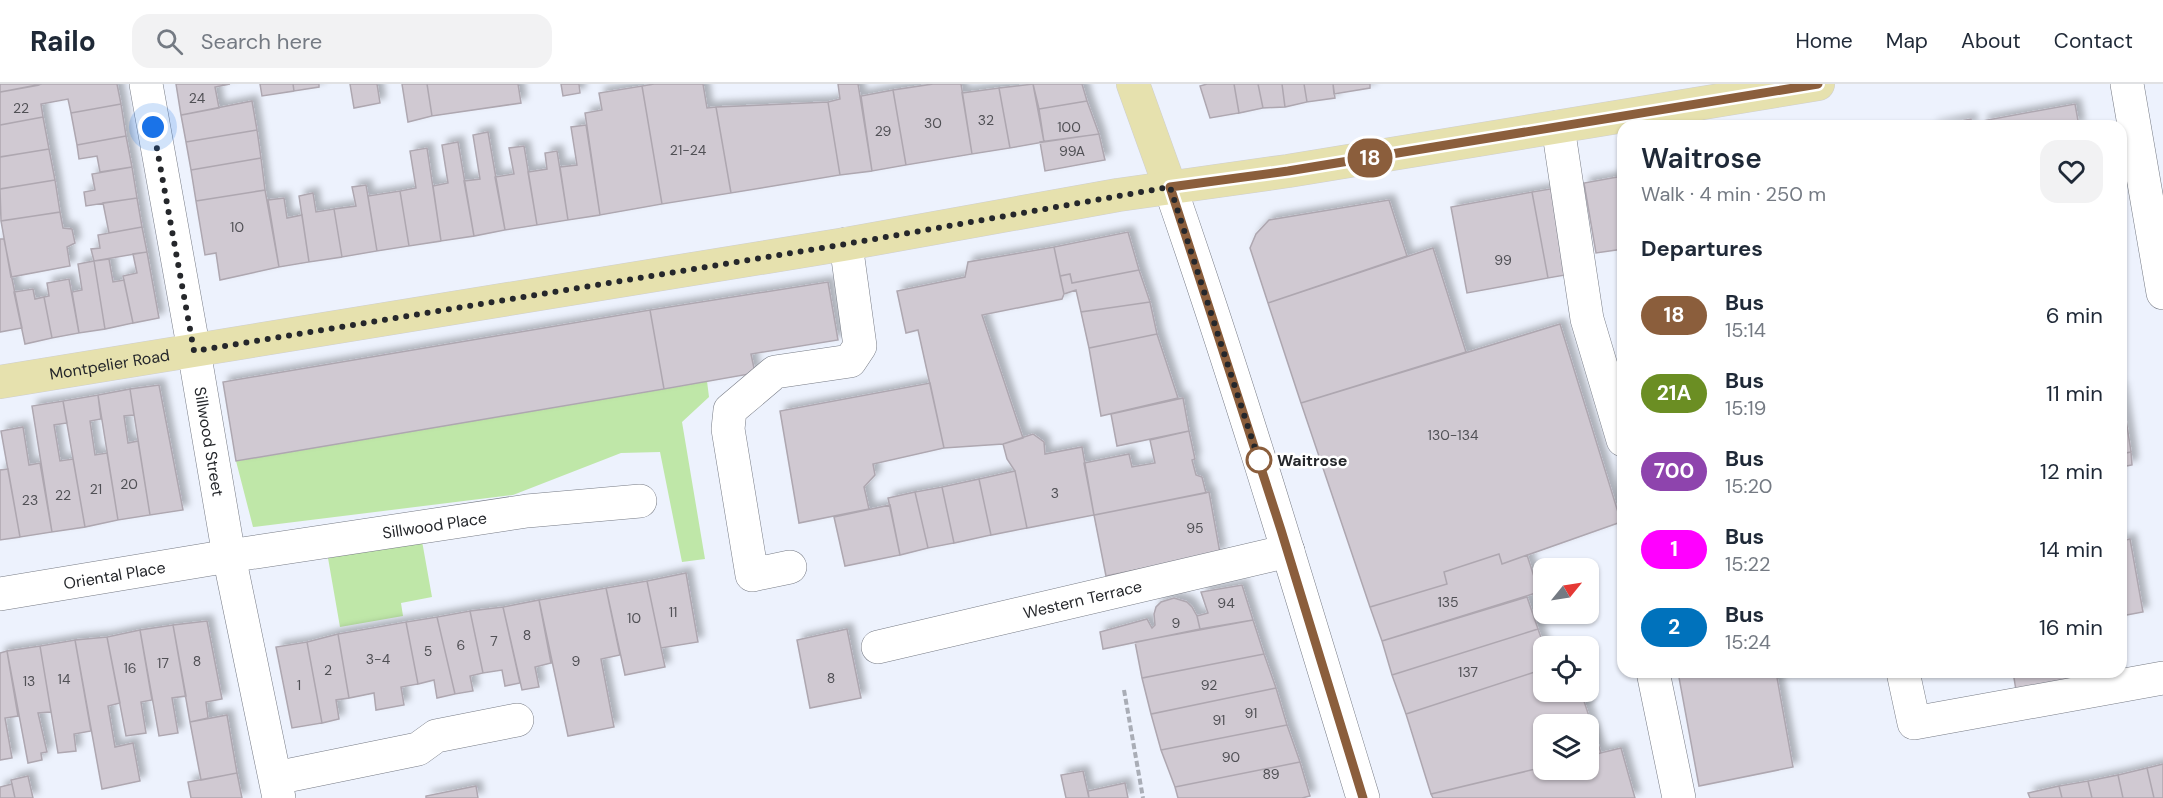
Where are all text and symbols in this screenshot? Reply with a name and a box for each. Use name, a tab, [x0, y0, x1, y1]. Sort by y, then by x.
search box	[132, 14, 552, 68]
text: Railo	[30, 23, 96, 60]
icon: search	[153, 25, 186, 58]
text: Search here	[201, 27, 322, 56]
text: Home	[1795, 27, 1853, 55]
text: Map	[1886, 27, 1928, 55]
text: About	[1961, 27, 2021, 55]
text: Contact	[2054, 27, 2133, 55]
house number: 24	[189, 89, 206, 107]
house number: 22	[13, 99, 29, 117]
house number: 32	[978, 111, 994, 129]
your location	[138, 112, 168, 142]
house number: 30	[924, 114, 942, 132]
house number: 100	[1057, 118, 1081, 136]
house number: 29	[875, 122, 892, 140]
line badge: 18	[1343, 138, 1397, 178]
text: Waitrose	[1641, 140, 1762, 177]
button: heart	[2040, 140, 2103, 203]
house number: 21-24	[670, 141, 707, 159]
house number: 99A	[1059, 142, 1085, 160]
text: 18	[1360, 144, 1380, 172]
text: Walk · 4 min · 250 m	[1641, 181, 1826, 207]
house number: 10	[230, 218, 244, 236]
text: Departures	[1641, 234, 1763, 263]
house number: 99	[1494, 251, 1512, 269]
text: Bus	[1725, 288, 1764, 317]
text: 18	[1664, 301, 1684, 329]
text: 6 min	[2046, 301, 2103, 330]
text: 15:14	[1725, 317, 1766, 343]
street label: Montpelier Road	[48, 344, 171, 385]
text: Bus	[1725, 366, 1764, 395]
text: 21A	[1657, 379, 1691, 407]
text: 11 min	[2046, 379, 2103, 408]
street label: Sillwood Street	[189, 385, 229, 498]
text: 15:19	[1725, 395, 1766, 421]
house number: 130-134	[1428, 426, 1479, 444]
text: Bus	[1725, 444, 1764, 473]
marker: Waitrose	[1246, 447, 1272, 473]
place label: Waitrose	[1277, 450, 1347, 471]
text: 700	[1654, 457, 1694, 485]
text: 12 min	[2040, 457, 2103, 486]
text: 15:20	[1725, 473, 1772, 499]
house number: 20	[120, 475, 138, 493]
house number: 21	[90, 480, 102, 498]
house number: 3	[1051, 484, 1059, 502]
house number: 22	[55, 486, 71, 504]
house number: 23	[22, 491, 38, 509]
street label: Sillwood Place	[381, 507, 488, 544]
house number: 95	[1186, 519, 1204, 537]
text: Bus	[1725, 522, 1764, 551]
text: 1	[1670, 535, 1678, 563]
text: 14 min	[2039, 535, 2103, 564]
text: 15:22	[1725, 551, 1771, 577]
street label: Oriental Place	[62, 557, 167, 594]
north arrow	[1533, 558, 1599, 624]
map controls	[1533, 558, 1599, 780]
street label: Western Terrace	[1021, 576, 1144, 624]
house number: 135	[1437, 593, 1459, 611]
house number: 94	[1217, 594, 1235, 612]
text: Bus	[1725, 600, 1764, 629]
house number: 11	[669, 603, 677, 621]
house number: 10	[627, 609, 641, 627]
text: 2	[1668, 613, 1680, 641]
text: 16 min	[2039, 613, 2103, 642]
house number: 9	[1172, 614, 1181, 632]
house number: 8	[523, 626, 531, 644]
text: 15:24	[1725, 629, 1771, 655]
house number: 7	[490, 632, 498, 650]
house number: 6	[457, 636, 465, 654]
button: locate	[1533, 636, 1599, 702]
house number: 5	[424, 642, 432, 660]
house number: 3-4	[366, 650, 391, 668]
house number: 8	[193, 652, 201, 670]
house number: 9	[572, 652, 581, 670]
house number: 17	[157, 654, 169, 672]
house number: 16	[123, 659, 137, 677]
house number: 2	[324, 661, 332, 679]
house number: 137	[1458, 663, 1478, 681]
house number: 8	[827, 669, 835, 687]
house number: 14	[58, 670, 71, 688]
house number: 13	[23, 672, 35, 690]
house number: 1	[297, 676, 301, 694]
house number: 92	[1201, 676, 1217, 694]
house number: 91	[1245, 704, 1257, 722]
house number: 91	[1213, 711, 1225, 729]
button: layers	[1533, 714, 1599, 780]
house number: 90	[1222, 748, 1240, 766]
house number: 89	[1263, 765, 1280, 783]

